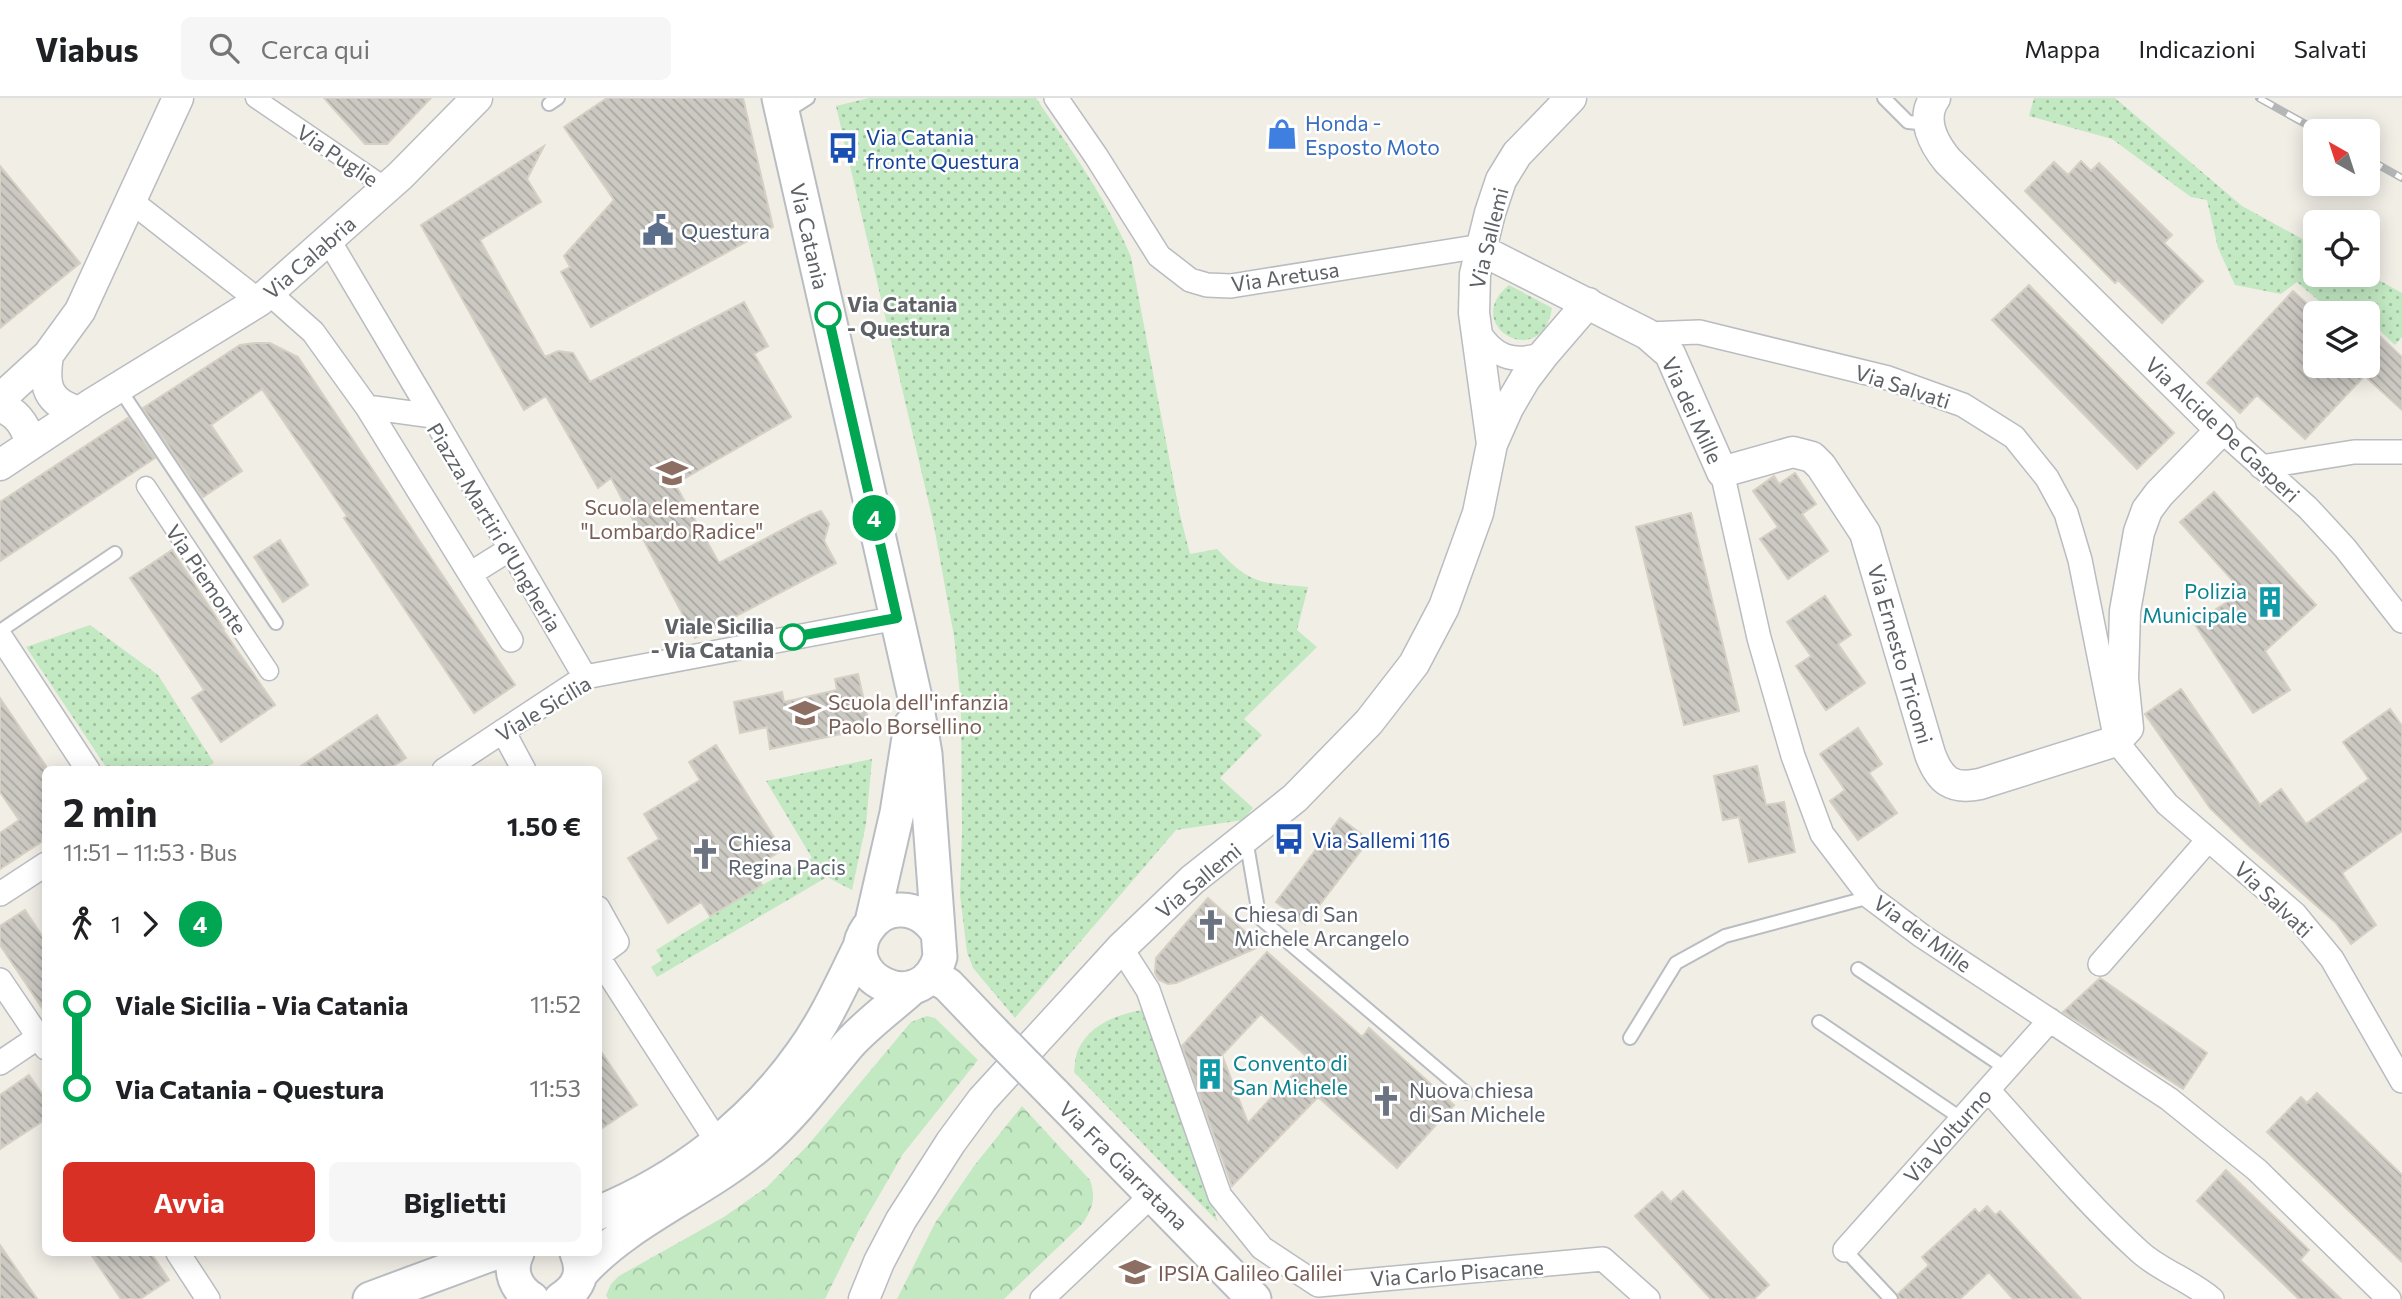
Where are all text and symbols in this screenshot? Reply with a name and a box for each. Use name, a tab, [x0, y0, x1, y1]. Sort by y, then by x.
search box	[181, 17, 671, 80]
text: Viabus	[35, 28, 139, 69]
icon: search	[205, 29, 243, 67]
text: Cerca qui	[261, 33, 370, 64]
text: Mappa	[2024, 34, 2100, 63]
text: Indicazioni	[2138, 34, 2256, 63]
text: Salvati	[2294, 34, 2367, 63]
place label: Honda - Esposto Moto	[1305, 110, 1440, 159]
shop icon: Honda - Esposto Moto	[1265, 117, 1299, 151]
street label: Via Puglie	[292, 119, 384, 191]
north arrow	[2303, 119, 2380, 196]
map controls	[2303, 119, 2380, 378]
place label: Via Catania fronte Questura	[866, 124, 1019, 173]
bus stop icon: Via Catania fronte Questura	[826, 131, 860, 165]
street label: Via Catania	[786, 180, 834, 292]
street label: Via Sallemi	[1463, 185, 1513, 291]
street label: Via Calabria	[258, 210, 360, 304]
button: locate	[2303, 210, 2380, 287]
public building icon: Questura	[641, 213, 675, 247]
place label: Questura	[681, 218, 770, 243]
street label: Via Aretusa	[1229, 256, 1341, 296]
place label: Via Catania - Questura	[847, 291, 957, 340]
button: layers	[2303, 301, 2380, 378]
marker: Via Catania - Questura	[815, 302, 841, 328]
street label: Via Alcide De Gasperi	[2141, 351, 2305, 507]
street label: Via dei Mille	[1657, 353, 1729, 467]
street label: Via Salvati	[1852, 359, 1954, 413]
street label: Piazza Martiri d'Ungheria	[423, 418, 567, 636]
school or university icon: Scuola elementare "Lombardo Radice"	[655, 456, 689, 490]
place label: Scuola elementare "Lombardo Radice"	[581, 494, 763, 543]
line badge: 4	[851, 495, 897, 541]
text: 4	[867, 503, 881, 532]
street label: Via Piemonte	[161, 519, 253, 639]
street label: Via Ernesto Tricomi	[1863, 561, 1939, 747]
place label: Polizia Municipale	[2142, 578, 2247, 627]
building icon: Polizia Municipale	[2253, 585, 2287, 619]
place label: Viale Sicilia - Via Catania	[651, 613, 774, 662]
marker: Viale Sicilia - Via Catania	[780, 624, 806, 650]
street label: Viale Sicilia	[491, 670, 595, 746]
place label: Scuola dell'infanzia Paolo Borsellino	[828, 689, 1009, 738]
school or university icon: Scuola dell'infanzia Paolo Borsellino	[788, 696, 822, 730]
text: 2 min	[63, 788, 158, 835]
text: 1.50 €	[507, 810, 581, 841]
bus stop icon: Via Sallemi 116	[1272, 822, 1306, 856]
place label: Via Sallemi 116	[1312, 827, 1450, 852]
place label: Chiesa Regina Pacis	[728, 830, 846, 879]
church icon: Chiesa Regina Pacis	[688, 837, 722, 871]
street label: Via Sallemi	[1150, 837, 1246, 923]
text: 11:51 – 11:53 · Bus	[63, 838, 237, 866]
street label: Via Salvati	[2230, 856, 2318, 942]
street label: Via dei Mille	[1869, 889, 1977, 977]
place label: Chiesa di San Michele Arcangelo	[1234, 901, 1409, 950]
icon: walk	[63, 905, 101, 943]
icon: forward	[131, 905, 169, 943]
church icon: Chiesa di San Michele Arcangelo	[1194, 908, 1228, 942]
text: 4	[193, 909, 208, 938]
text: 1	[111, 910, 121, 938]
text: Viale Sicilia - Via Catania	[115, 989, 408, 1020]
text: 11:52	[530, 990, 581, 1018]
place label: Convento di San Michele	[1233, 1050, 1348, 1099]
building icon: Convento di San Michele	[1193, 1057, 1227, 1091]
text: Via Catania - Questura	[115, 1073, 384, 1104]
text: 11:53	[530, 1074, 581, 1102]
place label: Nuova chiesa di San Michele	[1409, 1077, 1545, 1126]
street label: Via Volturno	[1898, 1082, 1996, 1188]
church icon: Nuova chiesa di San Michele	[1369, 1084, 1403, 1118]
street label: Via Fra Giarratana	[1054, 1095, 1194, 1235]
button: Avvia	[63, 1162, 315, 1242]
button: Biglietti	[329, 1162, 581, 1242]
street label: Via Carlo Pisacane	[1369, 1253, 1545, 1291]
school or university icon: IPSIA Galileo Galilei	[1118, 1255, 1152, 1289]
place label: IPSIA Galileo Galilei	[1158, 1260, 1343, 1285]

